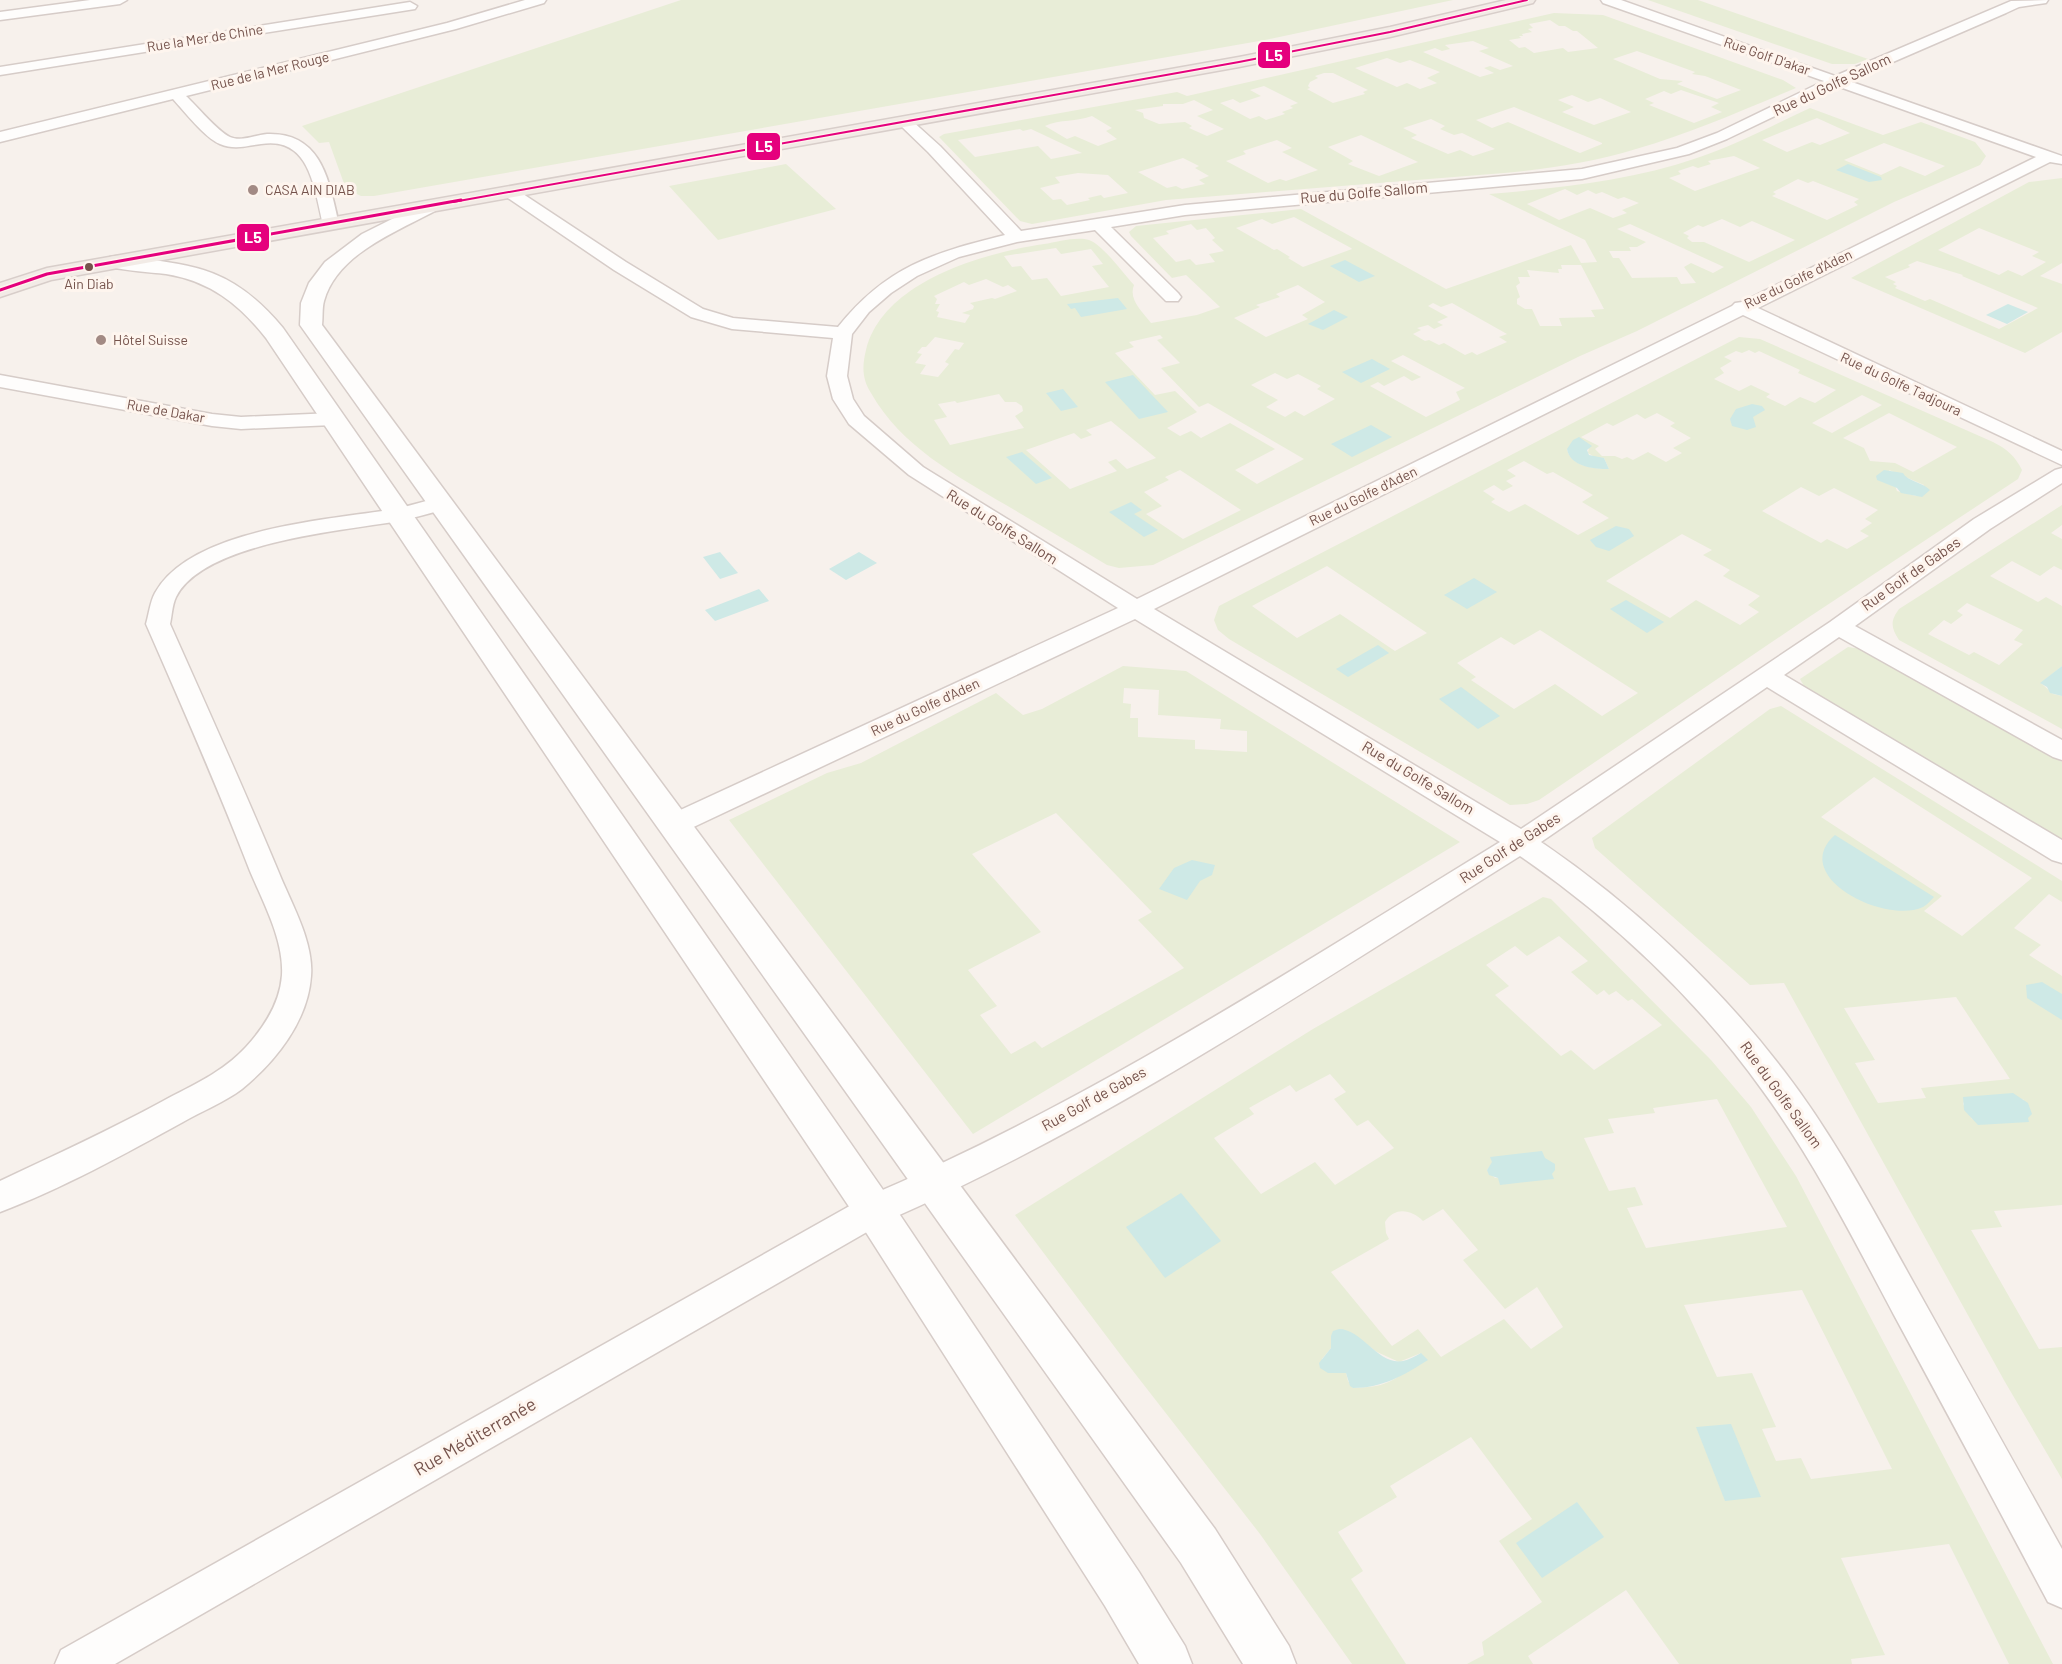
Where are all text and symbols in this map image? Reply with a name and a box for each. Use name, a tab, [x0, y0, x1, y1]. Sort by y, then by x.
street label: Rue la Mer de Chine	[146, 20, 264, 55]
street label: Rue Golf D'akar	[1722, 33, 1813, 78]
line badge: L5	[1257, 41, 1291, 69]
text: L5	[1265, 45, 1283, 64]
street label: Rue de la Mer Rouge	[209, 48, 331, 93]
street label: Rue du Golfe Sallom	[1770, 49, 1893, 119]
line badge: L5	[746, 132, 781, 161]
text: L5	[755, 136, 773, 155]
street label: Rue du Golfe Sallom	[1299, 177, 1428, 207]
place label: CASA AIN DIAB	[265, 181, 355, 198]
marker: CASA AIN DIAB	[246, 183, 260, 197]
line badge: L5	[236, 223, 270, 252]
text: L5	[244, 227, 262, 246]
street label: Rue du Golfe d'Aden	[1741, 245, 1855, 312]
marker: Ain Diab	[83, 261, 95, 273]
place label: Ain Diab	[64, 275, 114, 292]
place label: Hôtel Suisse	[113, 331, 188, 348]
marker: Hôtel Suisse	[94, 333, 108, 347]
street label: Rue du Golfe Tadjoura	[1838, 348, 1964, 419]
street label: Rue de Dakar	[126, 395, 207, 426]
street label: Rue du Golfe d'Aden	[1306, 462, 1420, 529]
street label: Rue du Golfe Sallom	[944, 485, 1061, 568]
street label: Rue Golf de Gabes	[1858, 532, 1963, 614]
street label: Rue du Golfe d'Aden	[868, 674, 982, 739]
street label: Rue du Golfe Sallom	[1359, 737, 1478, 818]
street label: Rue Golf de Gabes	[1456, 808, 1563, 886]
street label: Rue du Golfe Sallom	[1737, 1037, 1827, 1151]
street label: Rue Golf de Gabes	[1038, 1062, 1149, 1134]
street label: Rue Méditerranée	[409, 1392, 540, 1480]

